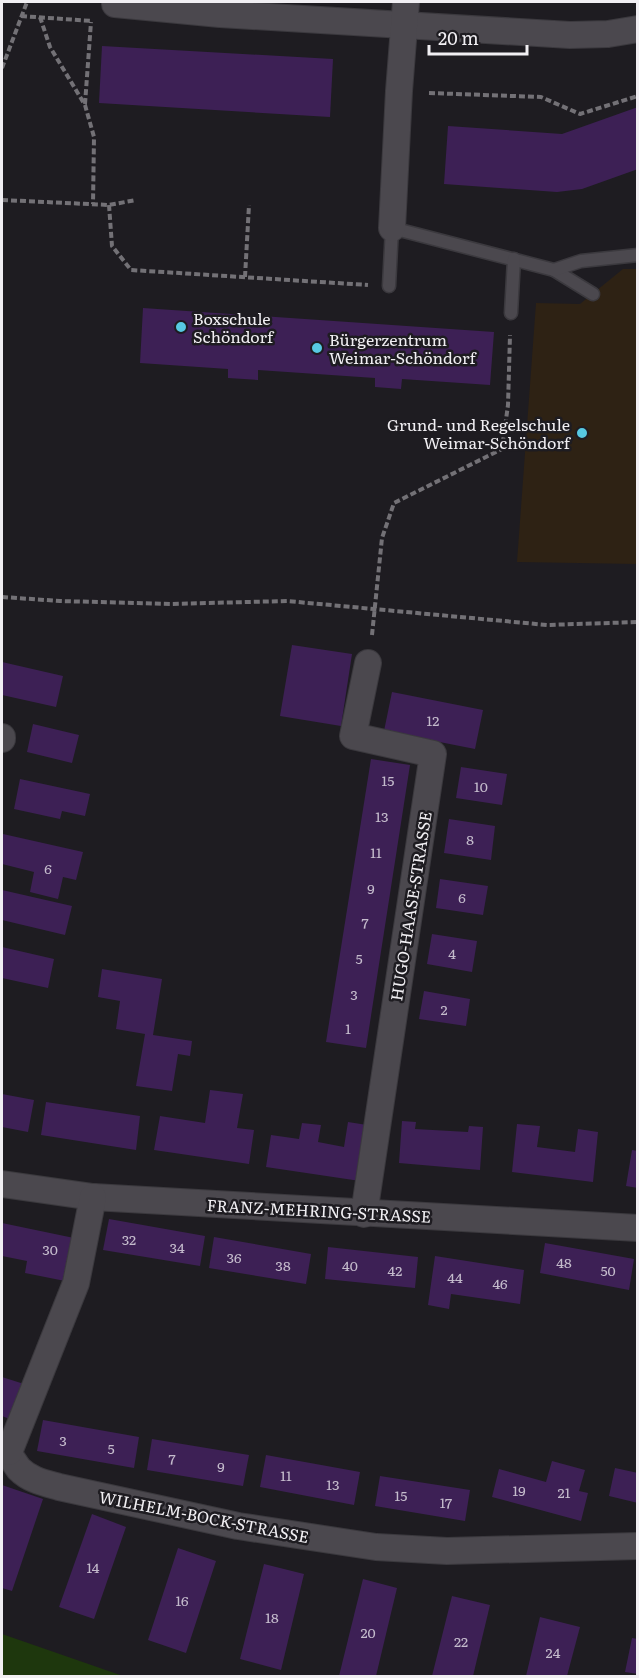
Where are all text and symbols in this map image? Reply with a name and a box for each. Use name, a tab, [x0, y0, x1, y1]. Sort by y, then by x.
scale bar	[429, 18, 526, 56]
text: 20 m	[438, 24, 479, 51]
place label: Boxschule Schöndorf	[193, 306, 275, 348]
marker: Boxschule Schöndorf	[174, 320, 188, 334]
place label: Bürgerzentrum Weimar-Schöndorf	[329, 327, 477, 369]
marker: Bürgerzentrum Weimar-Schöndorf	[310, 341, 324, 355]
place label: Grund- und Regelschule Weimar-Schöndorf	[387, 412, 572, 454]
marker: Grund- und Regelschule Weimar-Schöndorf	[575, 426, 589, 440]
house number: 12	[427, 710, 439, 730]
house number: 15	[382, 770, 394, 790]
house number: 10	[474, 776, 488, 796]
house number: 13	[375, 806, 389, 826]
street label: HUGO-HAASE-STRASSE	[383, 809, 437, 1003]
house number: 8	[466, 829, 474, 849]
house number: 11	[370, 842, 382, 862]
house number: 6	[44, 858, 52, 878]
house number: 9	[367, 878, 375, 898]
house number: 6	[458, 887, 466, 907]
house number: 7	[361, 912, 369, 932]
house number: 4	[448, 943, 456, 963]
house number: 5	[355, 948, 363, 968]
house number: 3	[350, 984, 358, 1004]
house number: 2	[440, 999, 448, 1019]
house number: 1	[345, 1018, 351, 1038]
street label: FRANZ-MEHRING-STRASSE	[206, 1192, 432, 1228]
house number: 32	[122, 1229, 136, 1249]
house number: 34	[169, 1237, 185, 1257]
house number: 30	[42, 1239, 58, 1259]
house number: 36	[226, 1247, 242, 1267]
house number: 48	[556, 1252, 572, 1272]
house number: 38	[275, 1255, 291, 1275]
house number: 40	[342, 1255, 358, 1275]
house number: 42	[388, 1260, 402, 1280]
house number: 50	[600, 1260, 616, 1280]
house number: 44	[447, 1267, 463, 1287]
house number: 46	[492, 1273, 508, 1293]
house number: 3	[59, 1430, 67, 1450]
house number: 5	[107, 1438, 115, 1458]
house number: 7	[168, 1448, 176, 1468]
house number: 9	[217, 1456, 225, 1476]
house number: 11	[280, 1465, 292, 1485]
house number: 13	[326, 1474, 340, 1494]
house number: 19	[512, 1480, 526, 1500]
house number: 21	[558, 1482, 571, 1502]
street label: WILHELM-BOCK-STRASSE	[97, 1484, 311, 1548]
house number: 15	[395, 1485, 407, 1505]
house number: 17	[440, 1492, 452, 1512]
house number: 14	[87, 1557, 100, 1577]
house number: 16	[175, 1590, 189, 1610]
house number: 18	[265, 1607, 279, 1627]
house number: 20	[360, 1622, 376, 1642]
house number: 22	[454, 1631, 468, 1651]
house number: 24	[546, 1642, 561, 1662]

